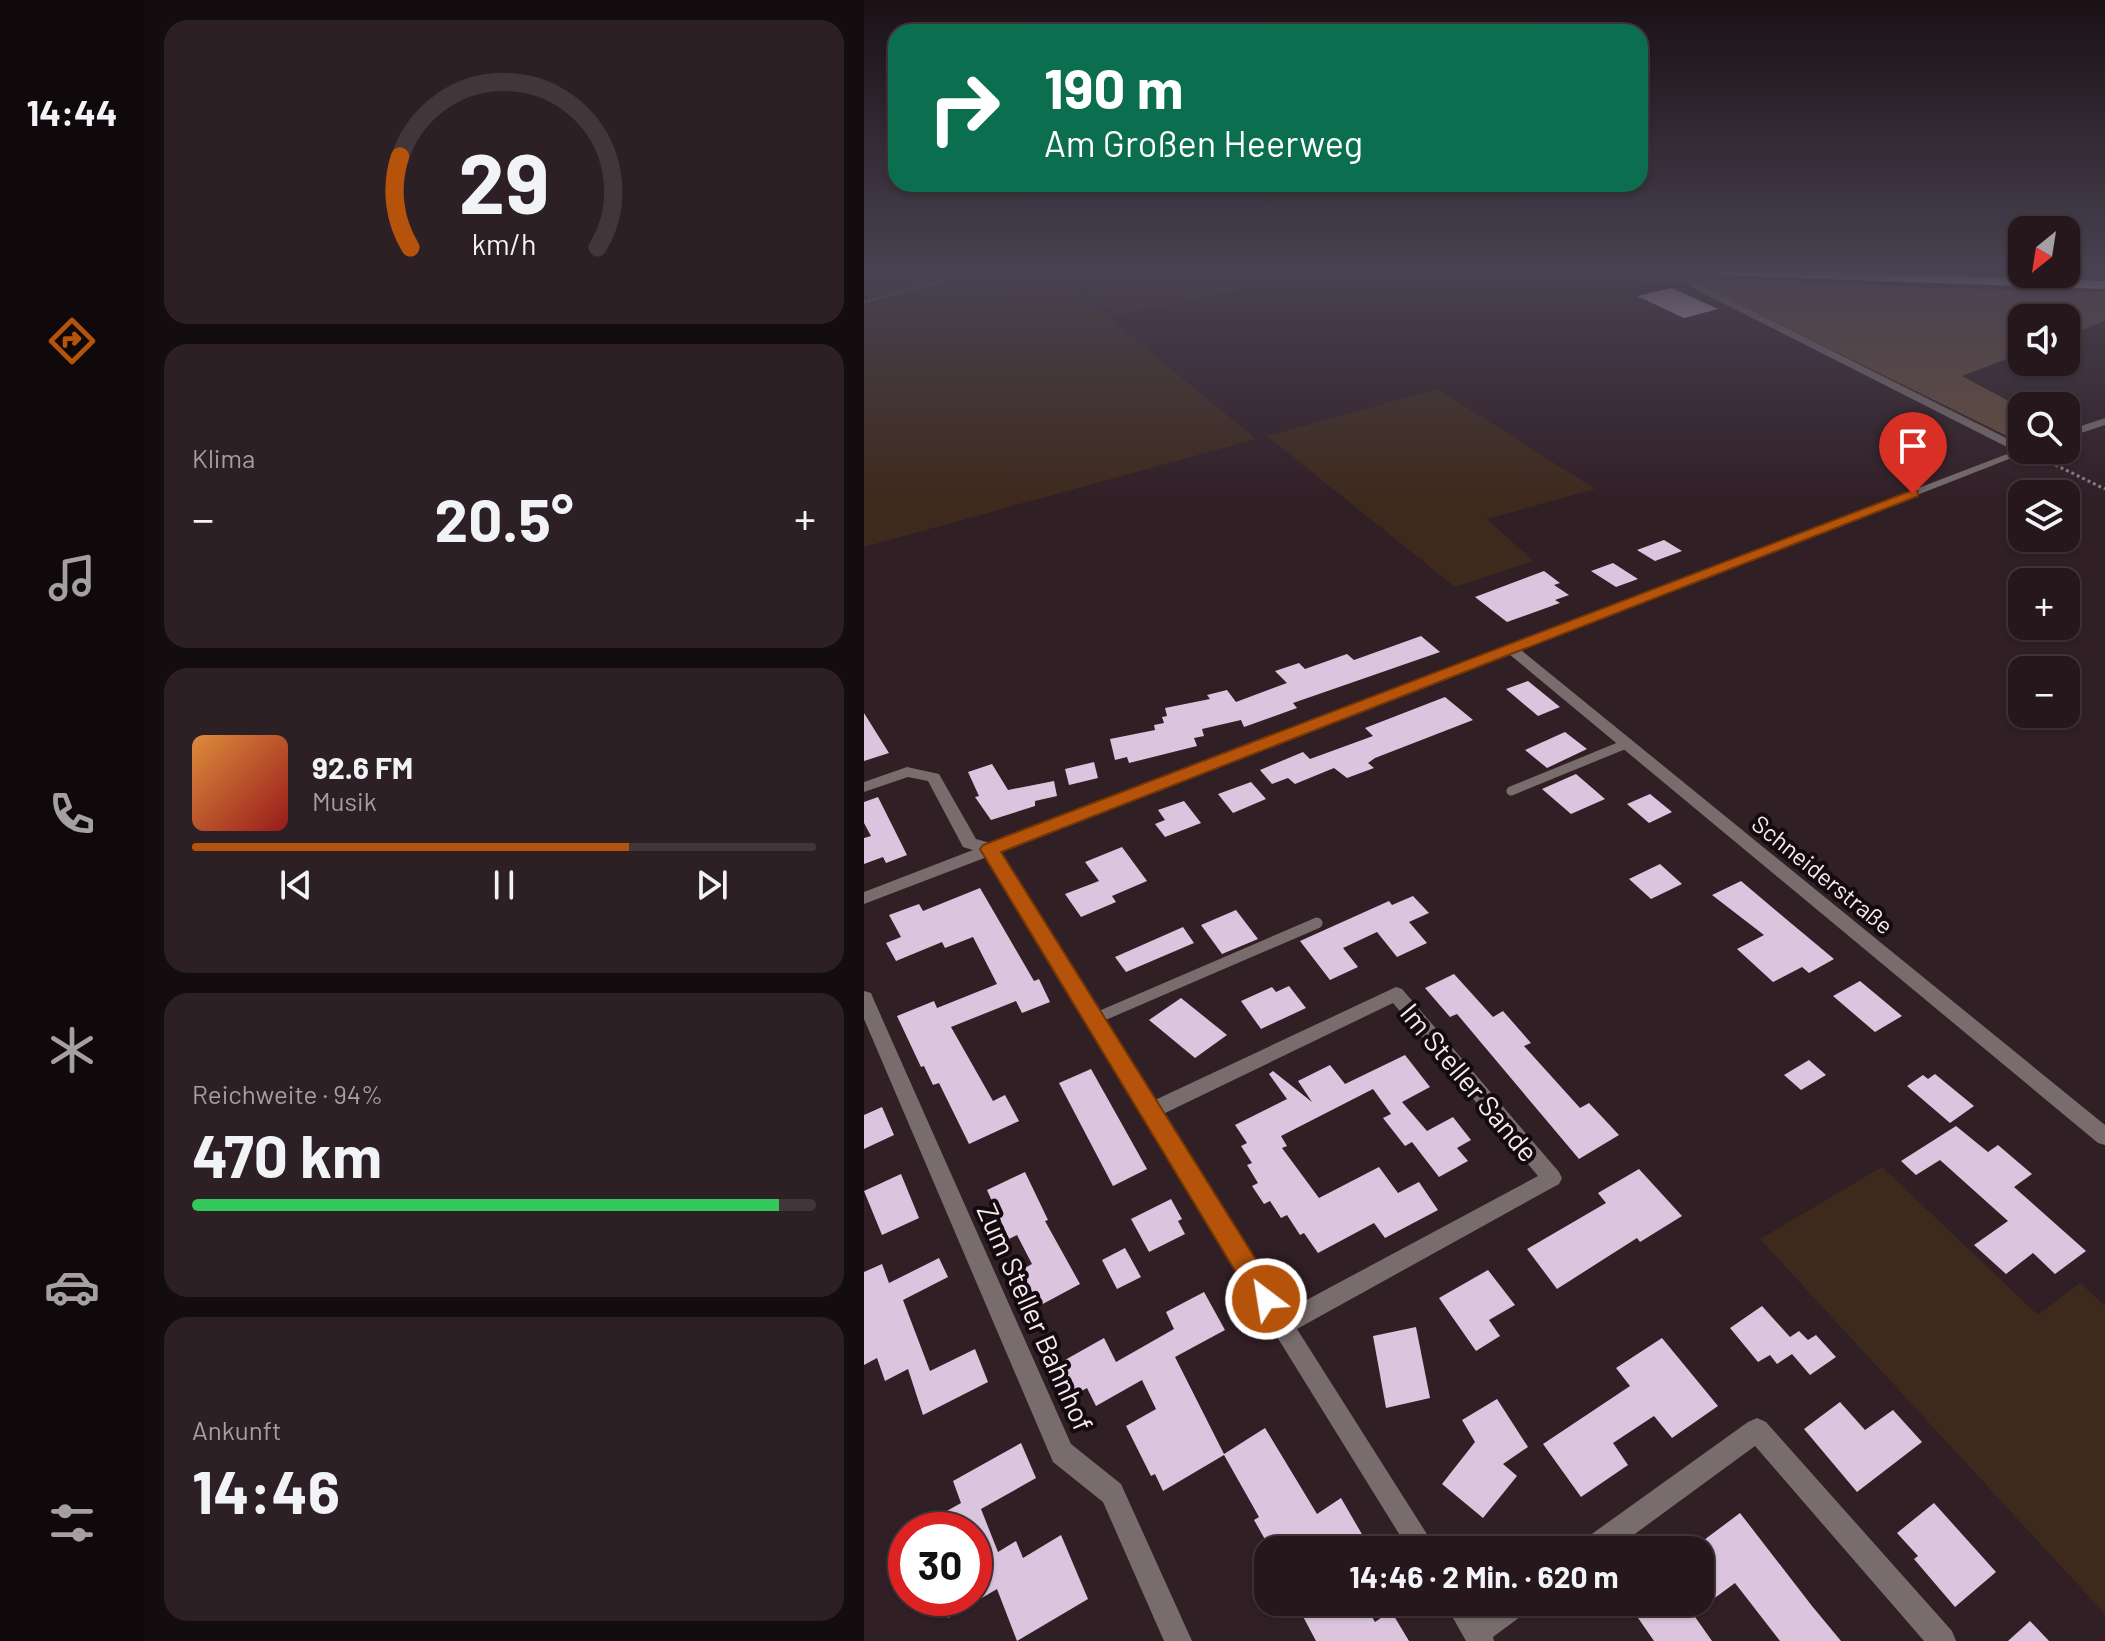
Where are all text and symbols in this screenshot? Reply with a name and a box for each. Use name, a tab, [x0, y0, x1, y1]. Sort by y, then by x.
text: 190 m	[1044, 53, 1183, 120]
icon: right	[912, 56, 1016, 160]
text: 14:44	[26, 90, 118, 133]
text: Am Großen Heerweg	[1044, 121, 1363, 164]
text: 29	[459, 131, 549, 231]
north arrow	[2008, 216, 2080, 288]
map controls	[2008, 216, 2080, 728]
text: km/h	[472, 226, 536, 261]
button: sound	[2008, 304, 2080, 376]
icon: directions	[44, 313, 100, 369]
button: search	[2008, 392, 2080, 464]
pin	[1879, 412, 1947, 494]
icon: arrive	[1891, 424, 1935, 468]
text: Klima	[192, 442, 255, 473]
button: layers	[2008, 480, 2080, 552]
text: 20.5°	[435, 482, 573, 554]
text: −	[192, 491, 214, 544]
text: +	[794, 491, 816, 544]
icon: music	[44, 550, 100, 606]
button: +	[2008, 568, 2080, 640]
button: −	[2008, 656, 2080, 728]
text: 92.6 FM	[312, 749, 413, 785]
text: Musik	[312, 785, 377, 816]
icon: phone	[44, 786, 100, 842]
street label: Schneiderstraße	[1747, 808, 1899, 940]
icon: previous	[274, 863, 318, 907]
icon: pause	[482, 863, 526, 907]
icon: next	[690, 863, 734, 907]
street label: Im Steller Sande	[1394, 996, 1546, 1168]
icon: climate	[44, 1022, 100, 1078]
text: Reichweite · 94%	[192, 1078, 383, 1109]
text: 470 km	[192, 1118, 382, 1190]
street label: Zum Steller Bahnhof	[971, 1198, 1101, 1436]
position arrow	[1224, 1257, 1308, 1341]
icon: car	[44, 1259, 100, 1315]
text: Ankunft	[192, 1414, 281, 1445]
text: 14:46	[192, 1454, 340, 1526]
icon: filters	[44, 1495, 100, 1551]
speed limit sign: 30	[888, 1512, 992, 1616]
text: 14:46 · 2 Min. · 620 m	[1349, 1558, 1619, 1594]

